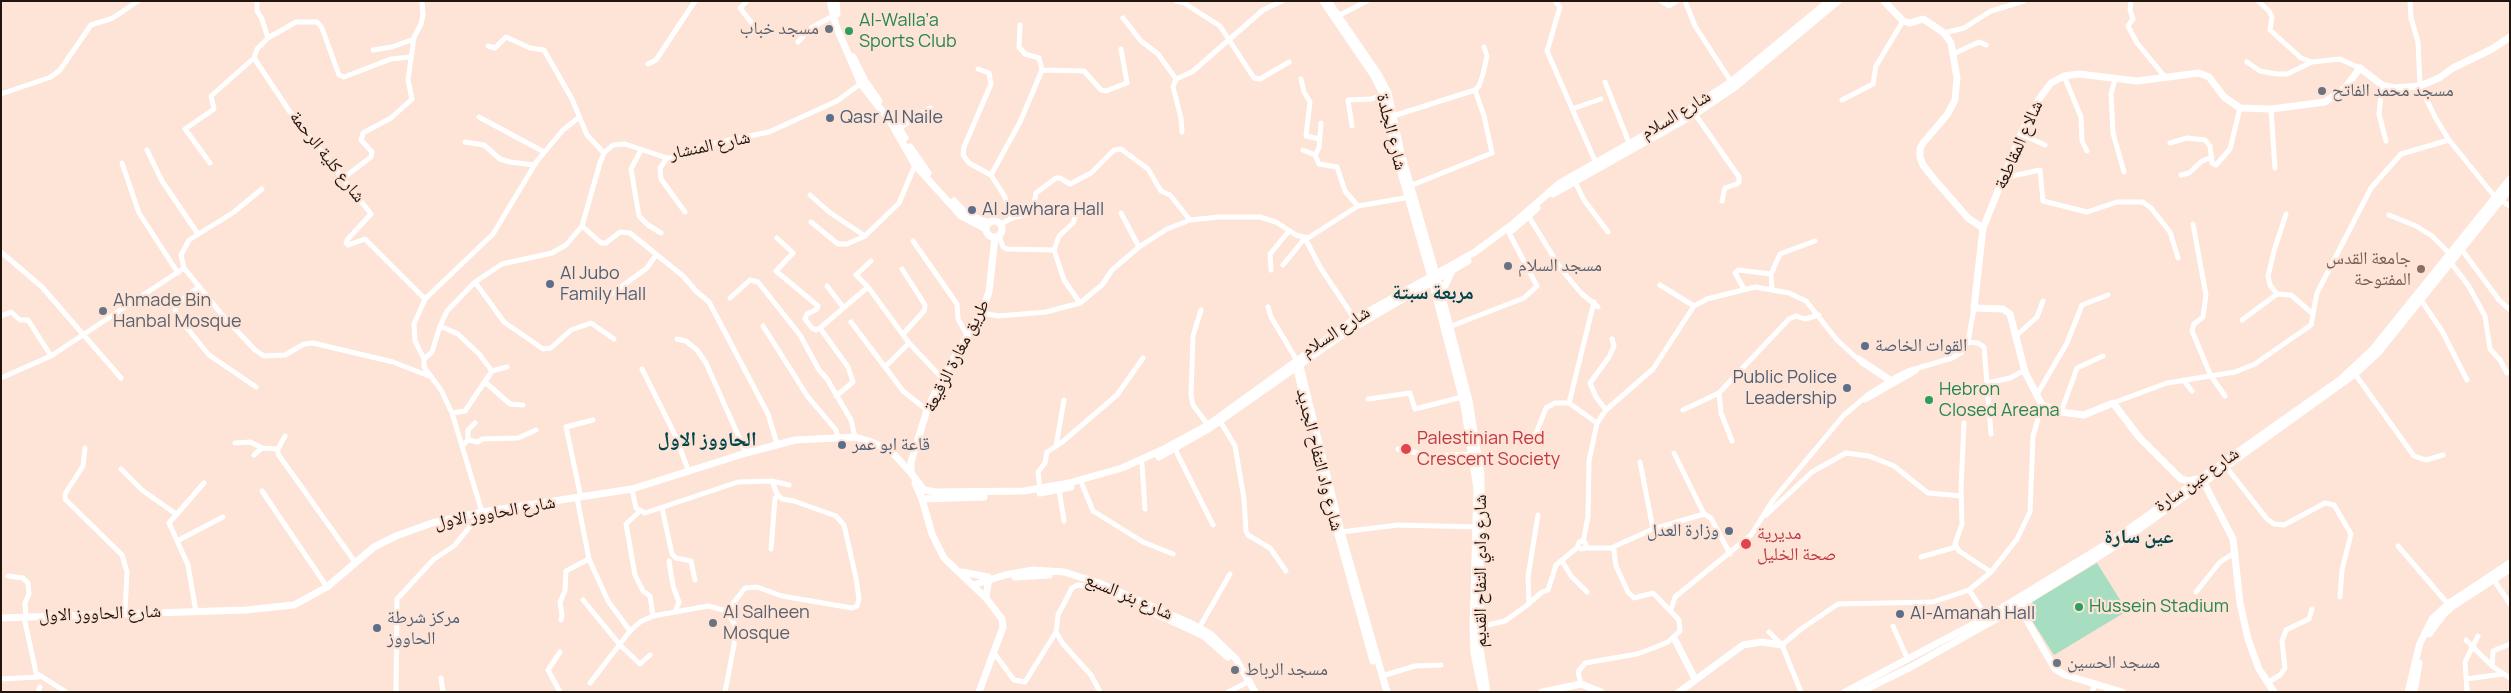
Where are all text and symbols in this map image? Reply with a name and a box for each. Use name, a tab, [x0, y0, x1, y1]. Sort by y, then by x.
place label: Al-Walla’a Sports Club	[859, 10, 957, 52]
place label: مسجد خباب	[740, 18, 819, 40]
marker: مسجد خباب	[823, 23, 835, 35]
marker: Al-Walla’a Sports Club	[843, 25, 855, 37]
place label: مسجد محمد الفاتح	[2332, 80, 2454, 102]
marker: مسجد محمد الفاتح	[2316, 85, 2328, 97]
street label: شارع السلام	[1637, 86, 1715, 144]
street label: شارع الجلدة	[1371, 91, 1411, 173]
street label: شالاع المقاطعة	[1990, 97, 2048, 193]
street label: شارع كلية الرحمة	[285, 107, 369, 207]
place label: Qasr Al Naile	[840, 107, 943, 129]
marker: Qasr Al Naile	[824, 112, 836, 124]
street label: شارع المنشار	[668, 127, 752, 165]
place label: Al Jawhara Hall	[982, 199, 1104, 221]
marker: Al Jawhara Hall	[966, 204, 978, 216]
place label: جامعة القدس المفتوحة	[2326, 248, 2411, 290]
place label: مسجد السلام	[1518, 255, 1602, 277]
marker: مسجد السلام	[1502, 260, 1514, 272]
place label: Al Jubo Family Hall	[560, 263, 646, 306]
marker: جامعة القدس المفتوحة	[2415, 263, 2427, 275]
marker: Al Jubo Family Hall	[544, 278, 556, 290]
district label: مربعة سبتة	[1392, 281, 1474, 305]
place label: Ahmade Bin Hanbal Mosque	[113, 290, 241, 332]
street label: طريق مغارة الزقيعة	[919, 296, 995, 416]
street label: شارع السلام	[1298, 302, 1374, 362]
marker: Ahmade Bin Hanbal Mosque	[97, 305, 109, 317]
place label: القوات الخاصة	[1875, 335, 1967, 357]
marker: القوات الخاصة	[1859, 340, 1871, 352]
place label: Public Police Leadership	[1733, 367, 1837, 409]
place label: Hebron Closed Areana	[1939, 379, 2060, 422]
marker: Public Police Leadership	[1841, 382, 1853, 394]
street label: شارع واد التفاح الجديد	[1291, 387, 1347, 533]
marker: Hebron Closed Areana	[1923, 394, 1935, 406]
district label: الحاووز الاول	[657, 428, 757, 452]
place label: Palestinian Red Crescent Society	[1417, 428, 1560, 470]
place label: قاعة ابو عمر	[852, 434, 930, 456]
marker: قاعة ابو عمر	[836, 439, 848, 451]
marker: Palestinian Red Crescent Society	[1399, 442, 1413, 456]
street label: شارع عين سارة	[2151, 443, 2243, 517]
street label: شارع الحاووز الاول	[433, 492, 557, 534]
street label: شارع وادي التفاح القديم	[1470, 494, 1492, 648]
place label: وزارة العدل	[1647, 520, 1719, 542]
place label: مديرية صحة الخليل	[1757, 523, 1836, 566]
marker: وزارة العدل	[1723, 525, 1735, 537]
district label: عين سارة	[2104, 525, 2174, 549]
marker: مديرية صحة الخليل	[1739, 537, 1753, 551]
street label: شارع بئر السبع	[1082, 569, 1176, 625]
place label: Hussein Stadium	[2089, 596, 2229, 618]
street label: شارع الحاووز الاول	[38, 601, 162, 627]
marker: Hussein Stadium	[2073, 601, 2085, 613]
place label: Al Salheen Mosque	[723, 602, 810, 644]
place label: Al-Amanah Hall	[1910, 603, 2035, 625]
place label: مركز شرطة الحاووز	[387, 607, 460, 650]
marker: Al-Amanah Hall	[1894, 608, 1906, 620]
marker: Al Salheen Mosque	[707, 617, 719, 629]
marker: مركز شرطة الحاووز	[371, 622, 383, 634]
place label: مسجد الحسين	[2067, 652, 2160, 674]
marker: مسجد الحسين	[2051, 657, 2063, 669]
place label: مسجد الرباط	[1245, 659, 1328, 681]
marker: مسجد الرباط	[1229, 664, 1241, 676]

